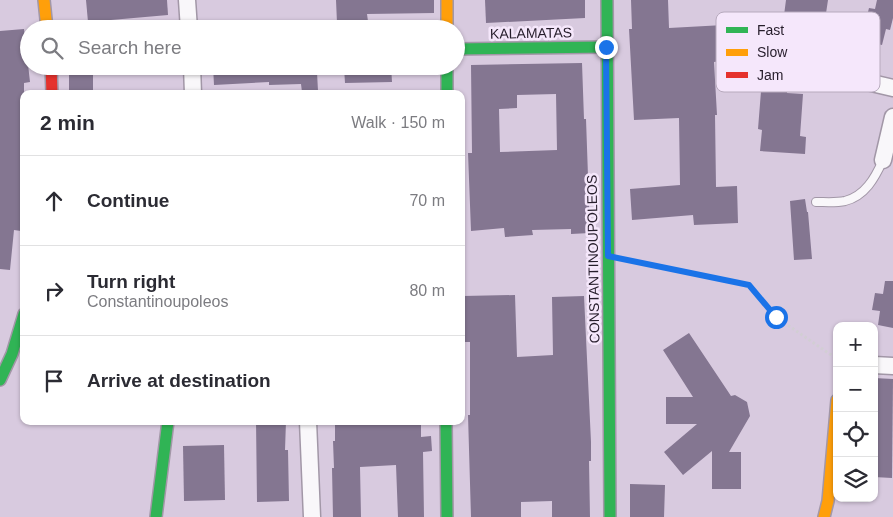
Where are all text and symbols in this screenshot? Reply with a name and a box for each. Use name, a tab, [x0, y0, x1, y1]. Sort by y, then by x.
legend	[716, 12, 880, 92]
search box	[20, 20, 465, 75]
text: Fast	[757, 22, 784, 38]
street label: KALAMATAS	[490, 24, 572, 42]
icon: search	[38, 34, 66, 62]
route end	[595, 36, 618, 59]
text: Search here	[78, 37, 182, 58]
text: Slow	[757, 44, 788, 60]
text: Jam	[757, 67, 783, 83]
text: 2 min	[40, 111, 95, 134]
text: Walk · 150 m	[351, 114, 445, 131]
street label: CONSTANTINOUPOLEOS	[584, 175, 602, 343]
icon: ahead	[40, 187, 68, 215]
text: Continue	[87, 190, 169, 211]
text: 70 m	[409, 192, 445, 209]
text: Turn right	[87, 271, 175, 292]
icon: right	[40, 277, 68, 305]
text: 80 m	[409, 282, 445, 299]
text: Constantinoupoleos	[87, 293, 228, 310]
route start	[765, 306, 788, 329]
map controls	[833, 322, 878, 502]
button: +	[833, 322, 878, 367]
icon: arrive	[40, 367, 68, 395]
button: −	[833, 367, 878, 412]
text: Arrive at destination	[87, 370, 271, 391]
button: locate	[833, 412, 878, 457]
button: layers	[833, 457, 878, 502]

